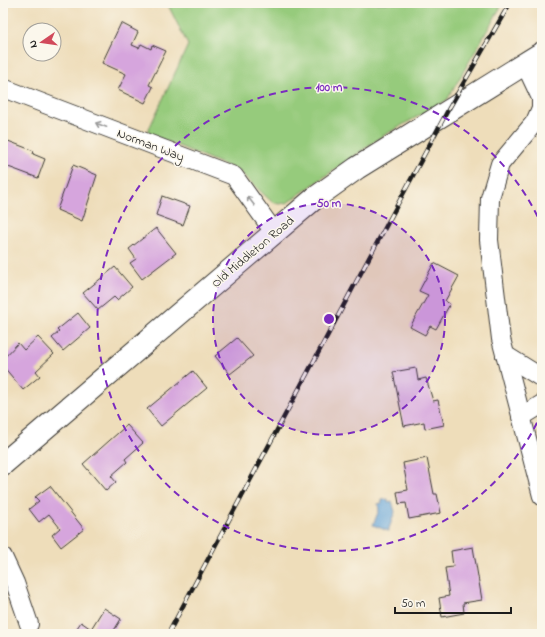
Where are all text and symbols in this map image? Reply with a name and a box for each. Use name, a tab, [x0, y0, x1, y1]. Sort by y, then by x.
north arrow	[22, 22, 62, 62]
text: N	[25, 39, 42, 49]
text: 100 m	[316, 79, 343, 97]
one-way arrow	[96, 120, 108, 128]
street label: Norman Way	[114, 124, 187, 168]
text: 50 m	[317, 195, 342, 213]
one-way arrow	[247, 196, 255, 207]
street label: Old Middleton Road	[207, 211, 299, 293]
centre of rings	[322, 312, 336, 326]
scale bar	[395, 589, 511, 615]
text: 50 m	[401, 595, 425, 613]

